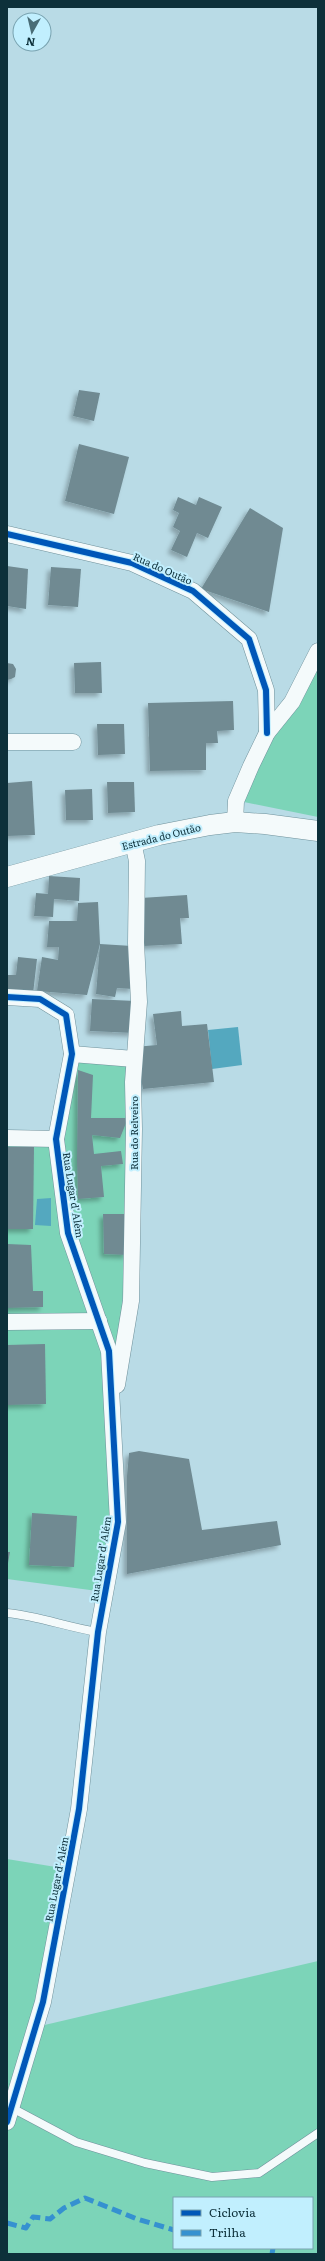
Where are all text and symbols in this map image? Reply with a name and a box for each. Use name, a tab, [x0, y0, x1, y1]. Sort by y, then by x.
north arrow	[12, 12, 52, 52]
text: N	[25, 34, 36, 51]
street label: Rua do Outão	[131, 548, 195, 588]
street label: Estrada do Outão	[120, 819, 202, 853]
street label: Rua do Relveiro	[126, 1096, 141, 1170]
street label: Rua Lugar d' Além	[60, 1151, 88, 1239]
street label: Rua Lugar d' Além	[86, 1515, 114, 1603]
street label: Rua Lugar d' Além	[40, 1835, 72, 1923]
legend	[173, 2197, 313, 2249]
text: Ciclovia	[209, 2203, 256, 2221]
text: Trilha	[209, 2223, 246, 2241]

